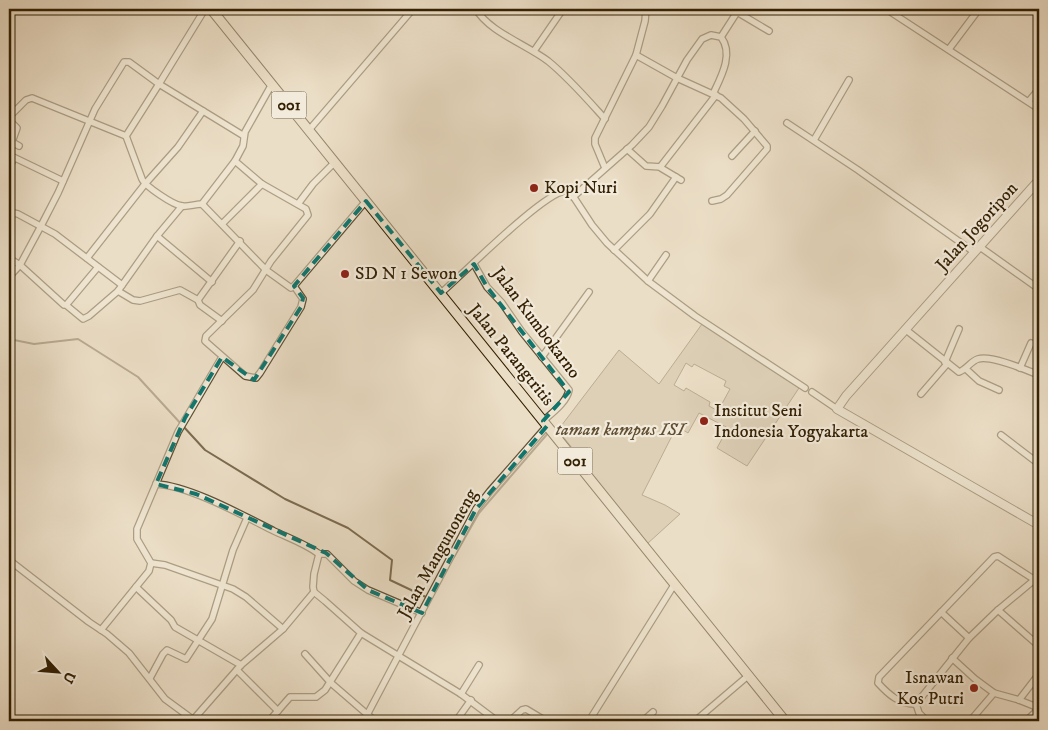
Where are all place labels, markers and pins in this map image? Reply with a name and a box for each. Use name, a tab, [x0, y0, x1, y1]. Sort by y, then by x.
place label: Kopi Nuri	[544, 177, 617, 199]
marker: Kopi Nuri	[528, 182, 540, 194]
place label: SD N 1 Sewon	[355, 263, 458, 285]
marker: SD N 1 Sewon	[339, 268, 351, 280]
place label: Institut Seni Indonesia Yogyakarta	[714, 400, 869, 443]
marker: Institut Seni Indonesia Yogyakarta	[698, 415, 710, 427]
place label: Isnawan Kos Putri	[897, 667, 965, 710]
marker: Isnawan Kos Putri	[968, 682, 980, 694]

